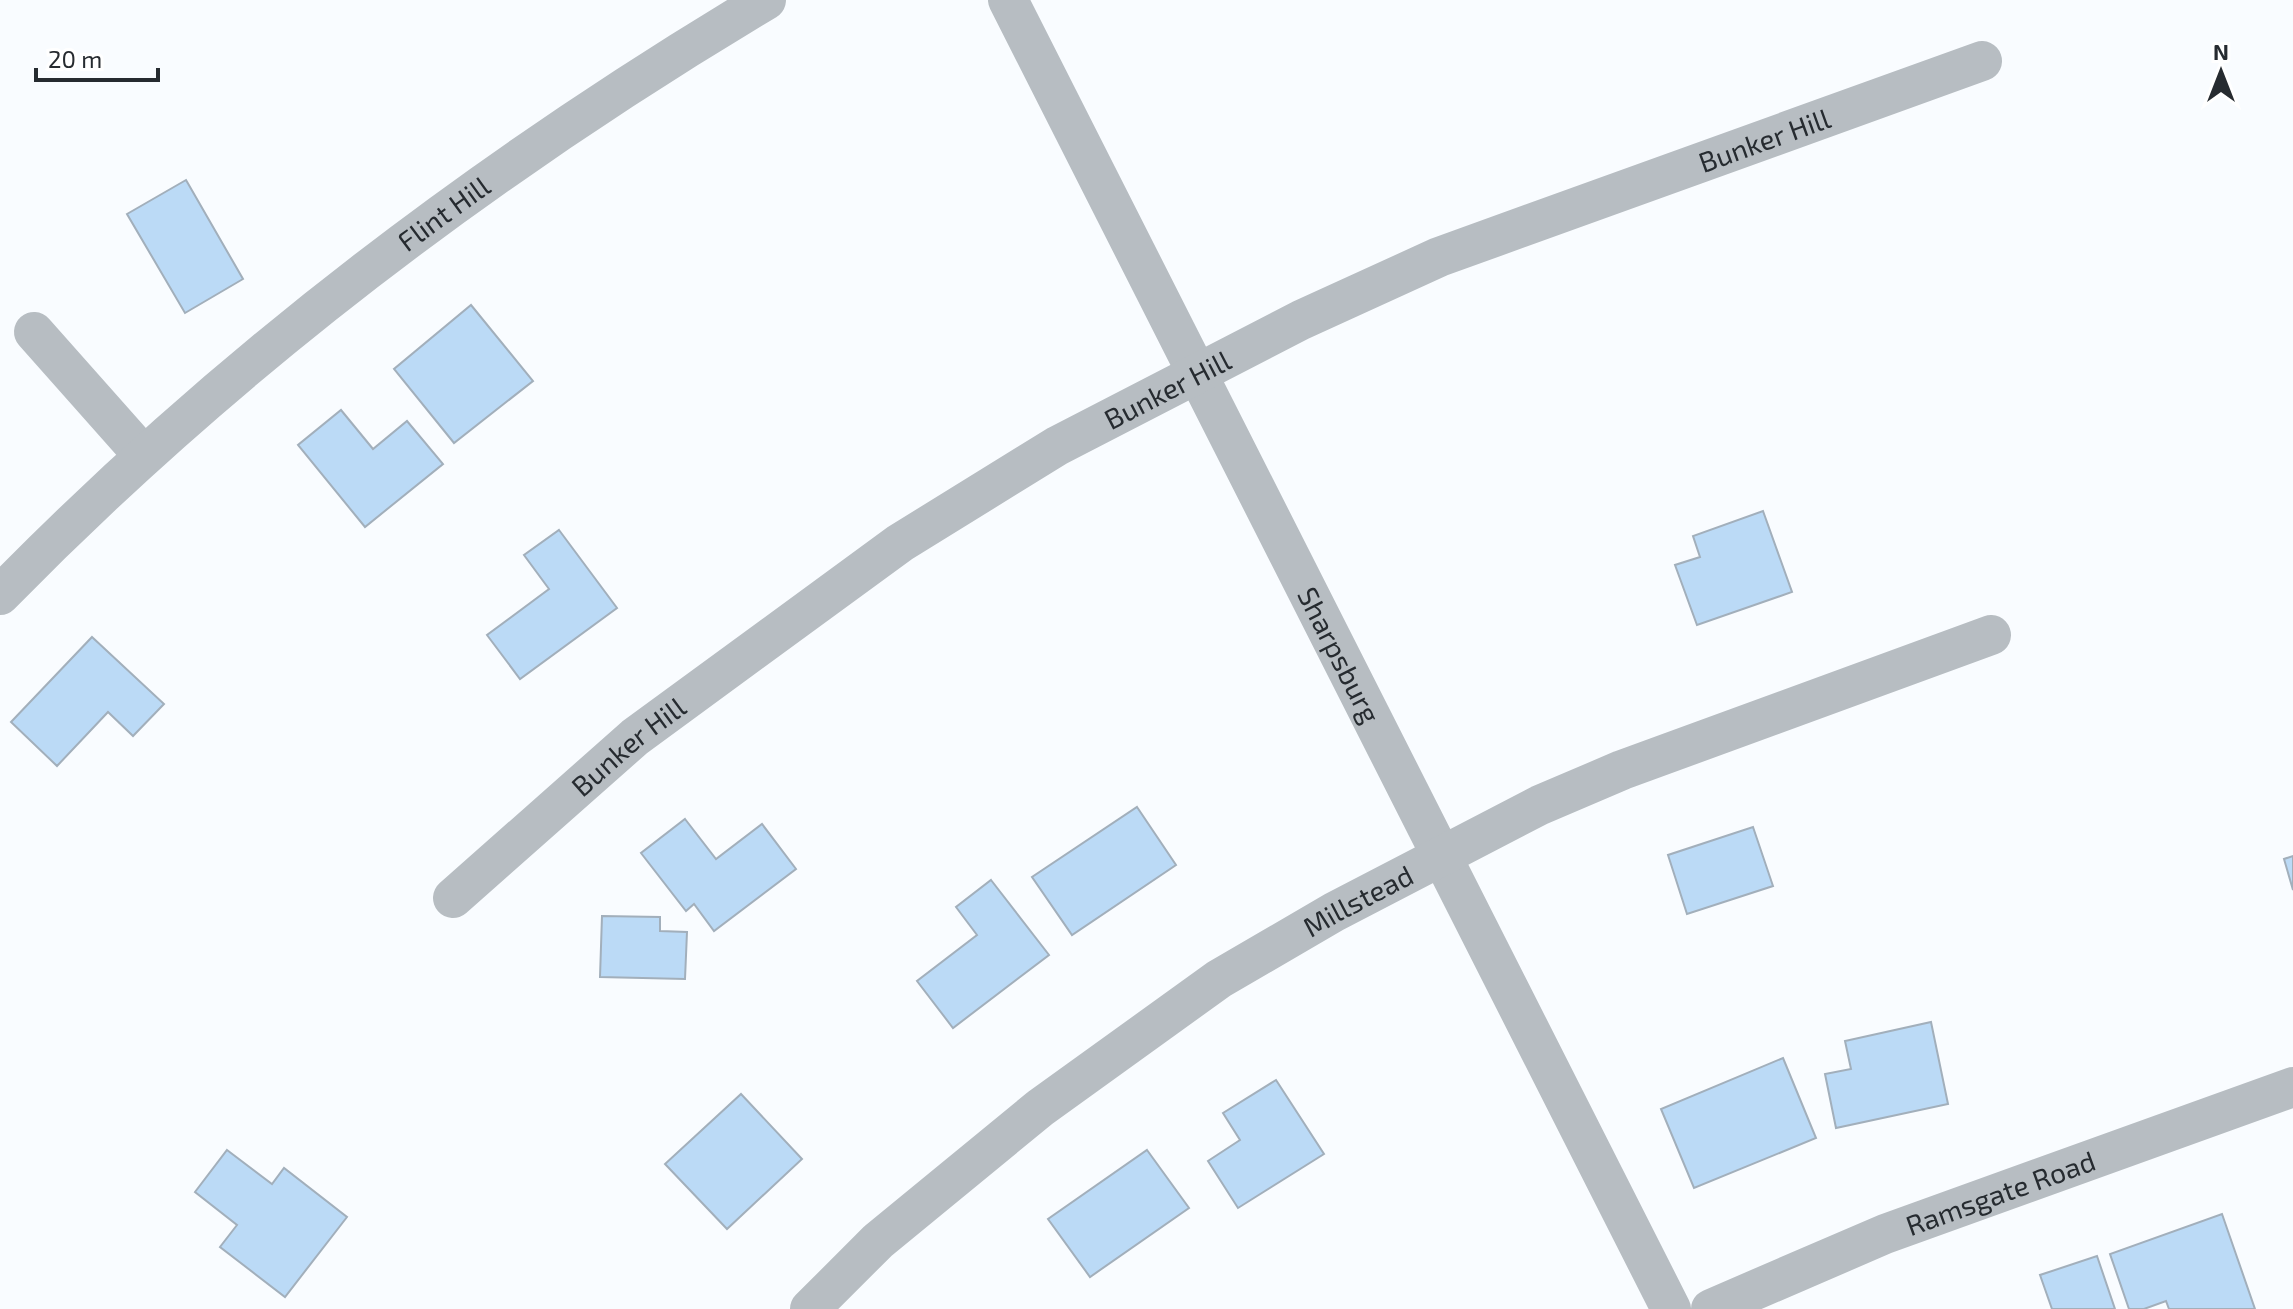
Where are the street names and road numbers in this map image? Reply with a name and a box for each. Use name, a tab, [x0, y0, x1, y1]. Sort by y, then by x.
street label: Bunker Hill	[1694, 100, 1835, 179]
street label: Flint Hill	[391, 168, 497, 258]
street label: Bunker Hill	[1098, 342, 1237, 436]
street label: Sharpsburg	[1291, 581, 1388, 729]
street label: Bunker Hill	[564, 689, 692, 803]
street label: Millstead	[1297, 857, 1418, 943]
street label: Ramsgate Road	[1901, 1143, 2100, 1242]

